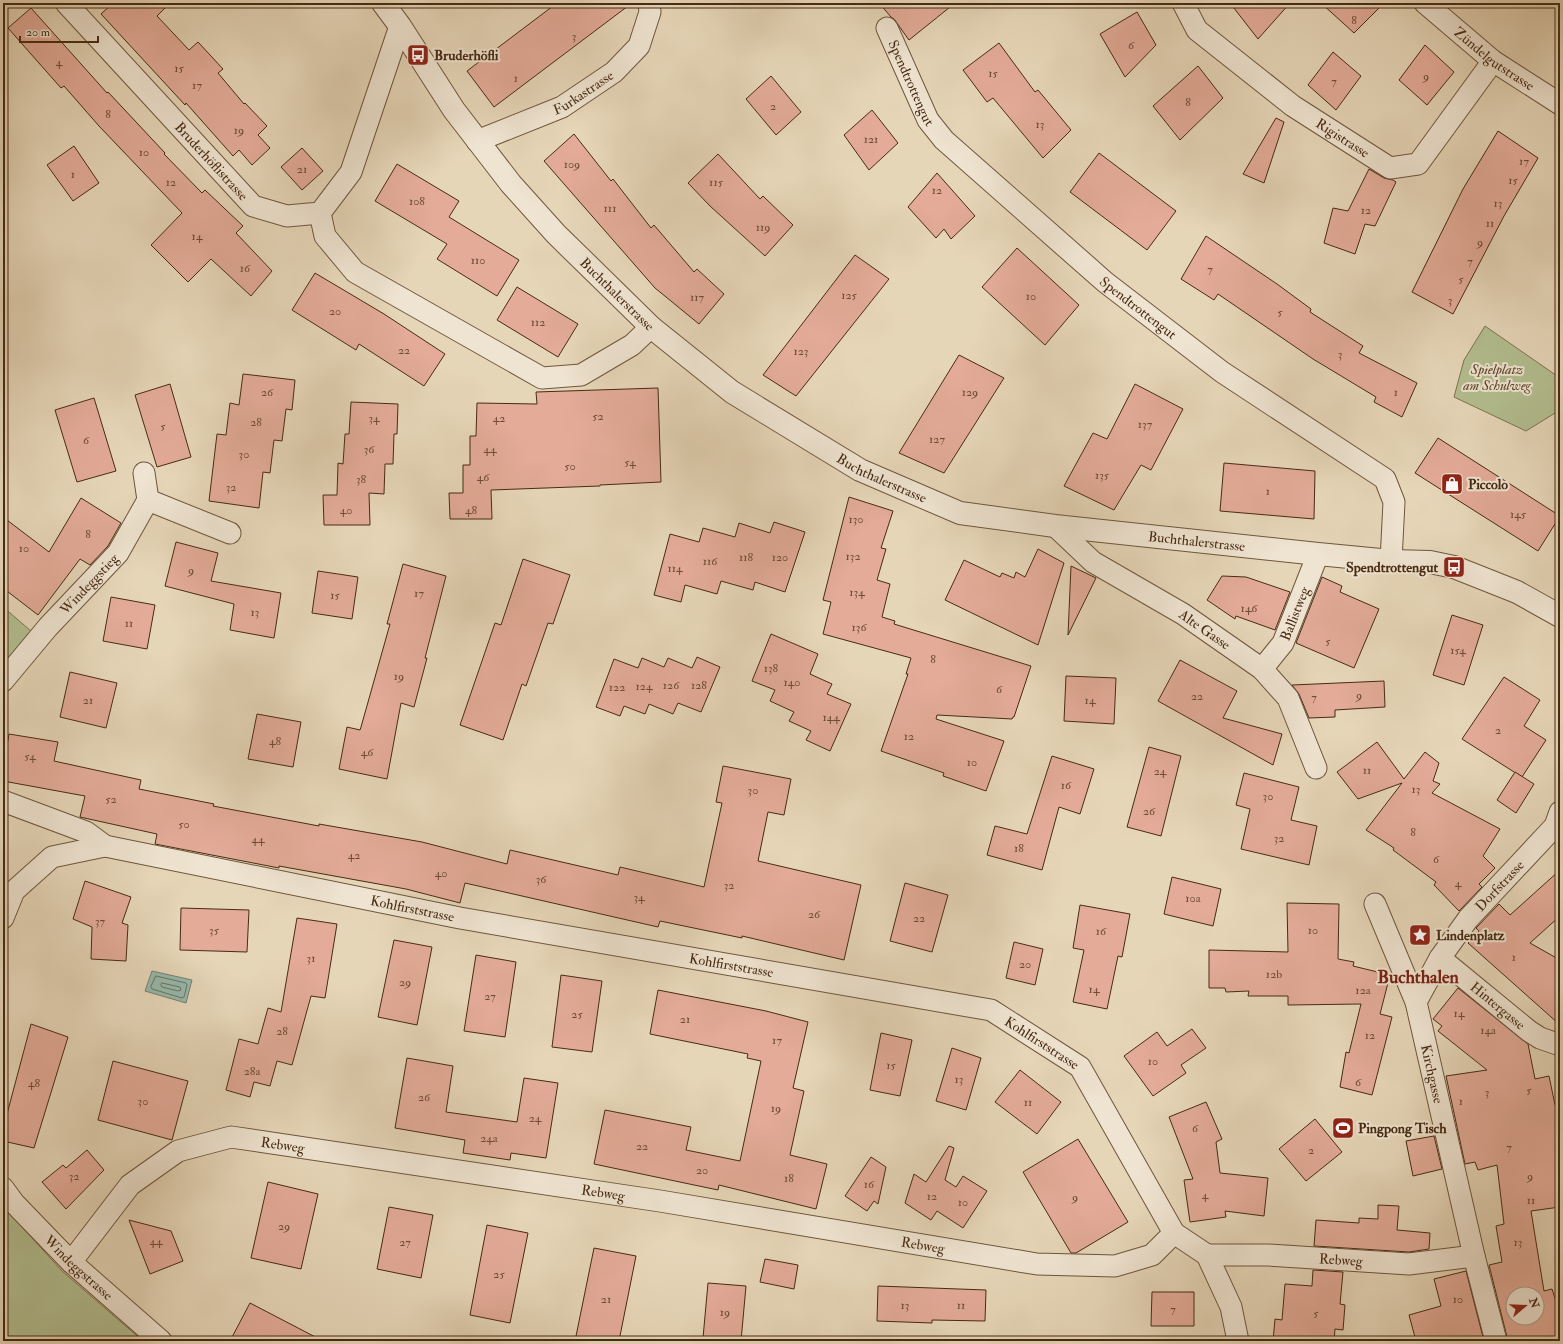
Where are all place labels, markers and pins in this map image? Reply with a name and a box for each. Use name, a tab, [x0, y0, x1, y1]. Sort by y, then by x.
bus stop icon: Bruderhöfli	[405, 42, 431, 68]
place label: Bruderhöfli	[434, 47, 499, 64]
shop icon: Piccolo	[1439, 471, 1465, 497]
place label: Piccolo	[1468, 476, 1508, 493]
bus stop icon: Spendtrottengut	[1441, 554, 1467, 580]
place label: Spendtrottengut	[1346, 559, 1438, 577]
place icon: Lindenplatz	[1407, 922, 1433, 948]
place label: Lindenplatz	[1436, 927, 1505, 945]
sports icon: Pingpong Tisch	[1330, 1115, 1356, 1141]
place label: Pingpong Tisch	[1358, 1120, 1447, 1138]

